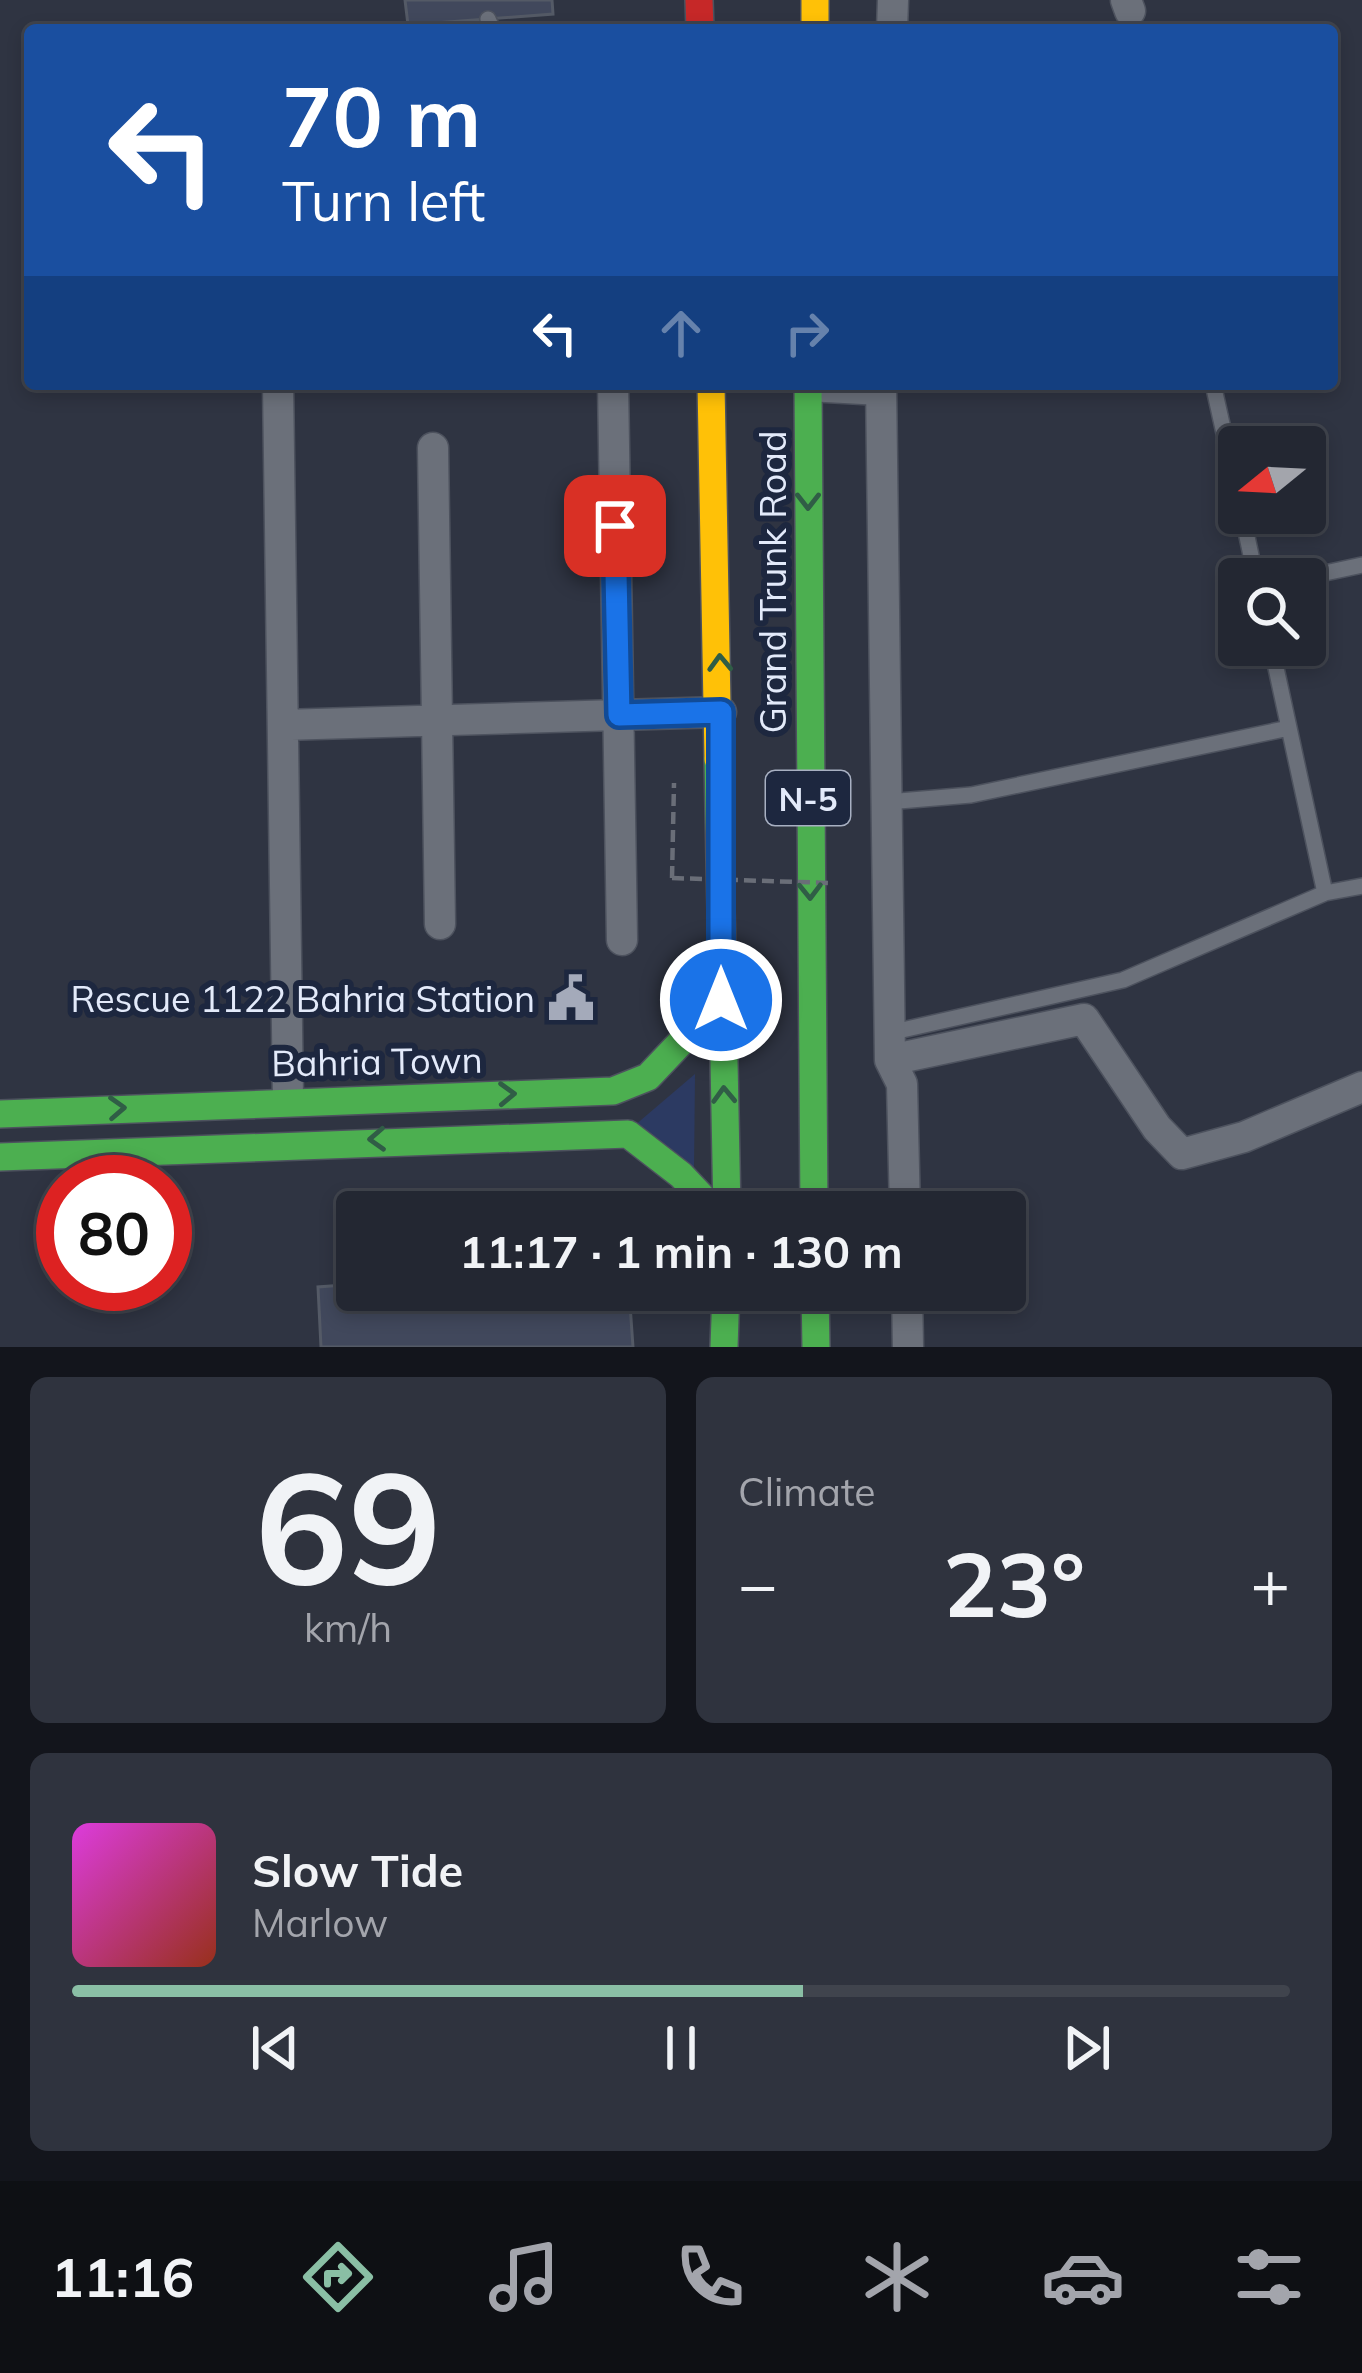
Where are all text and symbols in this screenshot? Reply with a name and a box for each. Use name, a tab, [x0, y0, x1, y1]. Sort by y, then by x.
text: 70 m	[282, 63, 481, 168]
icon: left	[84, 72, 240, 228]
text: Turn left	[282, 167, 485, 235]
icon: left	[522, 300, 588, 366]
icon: ahead	[648, 300, 714, 366]
icon: right	[774, 300, 840, 366]
north arrow	[1218, 426, 1326, 534]
map controls	[1218, 426, 1326, 666]
street label: Grand Trunk Road	[750, 430, 795, 734]
pin	[564, 475, 666, 577]
icon: arrive	[582, 493, 648, 559]
one-way arrow	[795, 493, 821, 511]
button: search	[1218, 558, 1326, 666]
one-way arrow	[707, 653, 733, 672]
road number: N-5	[766, 771, 850, 825]
one-way arrow	[796, 882, 822, 901]
position arrow	[658, 937, 784, 1063]
public building icon: Rescue 1122 Bahria Station	[546, 973, 596, 1023]
place label: Rescue 1122 Bahria Station	[71, 976, 535, 1021]
street label: Bahria Town	[271, 1037, 483, 1085]
one-way arrow	[498, 1082, 517, 1108]
one-way arrow	[711, 1085, 737, 1104]
one-way arrow	[108, 1095, 127, 1121]
one-way arrow	[367, 1126, 386, 1152]
speed limit sign: 80	[36, 1155, 192, 1311]
text: 11:17 · 1 min · 130 m	[459, 1223, 903, 1279]
text: 69	[254, 1427, 442, 1623]
text: Climate	[738, 1467, 876, 1516]
text: 23°	[943, 1527, 1085, 1640]
text: −	[738, 1542, 778, 1625]
text: +	[1250, 1542, 1290, 1625]
text: km/h	[304, 1603, 392, 1652]
text: Slow Tide	[252, 1842, 463, 1898]
text: Marlow	[252, 1898, 388, 1947]
icon: previous	[242, 2015, 308, 2081]
icon: pause	[648, 2015, 714, 2081]
icon: next	[1054, 2015, 1120, 2081]
icon: directions	[296, 2235, 380, 2319]
icon: music	[482, 2235, 566, 2319]
icon: phone	[668, 2235, 752, 2319]
icon: climate	[855, 2235, 939, 2319]
icon: car	[1041, 2235, 1125, 2319]
icon: filters	[1227, 2235, 1311, 2319]
text: 11:16	[51, 2243, 194, 2311]

